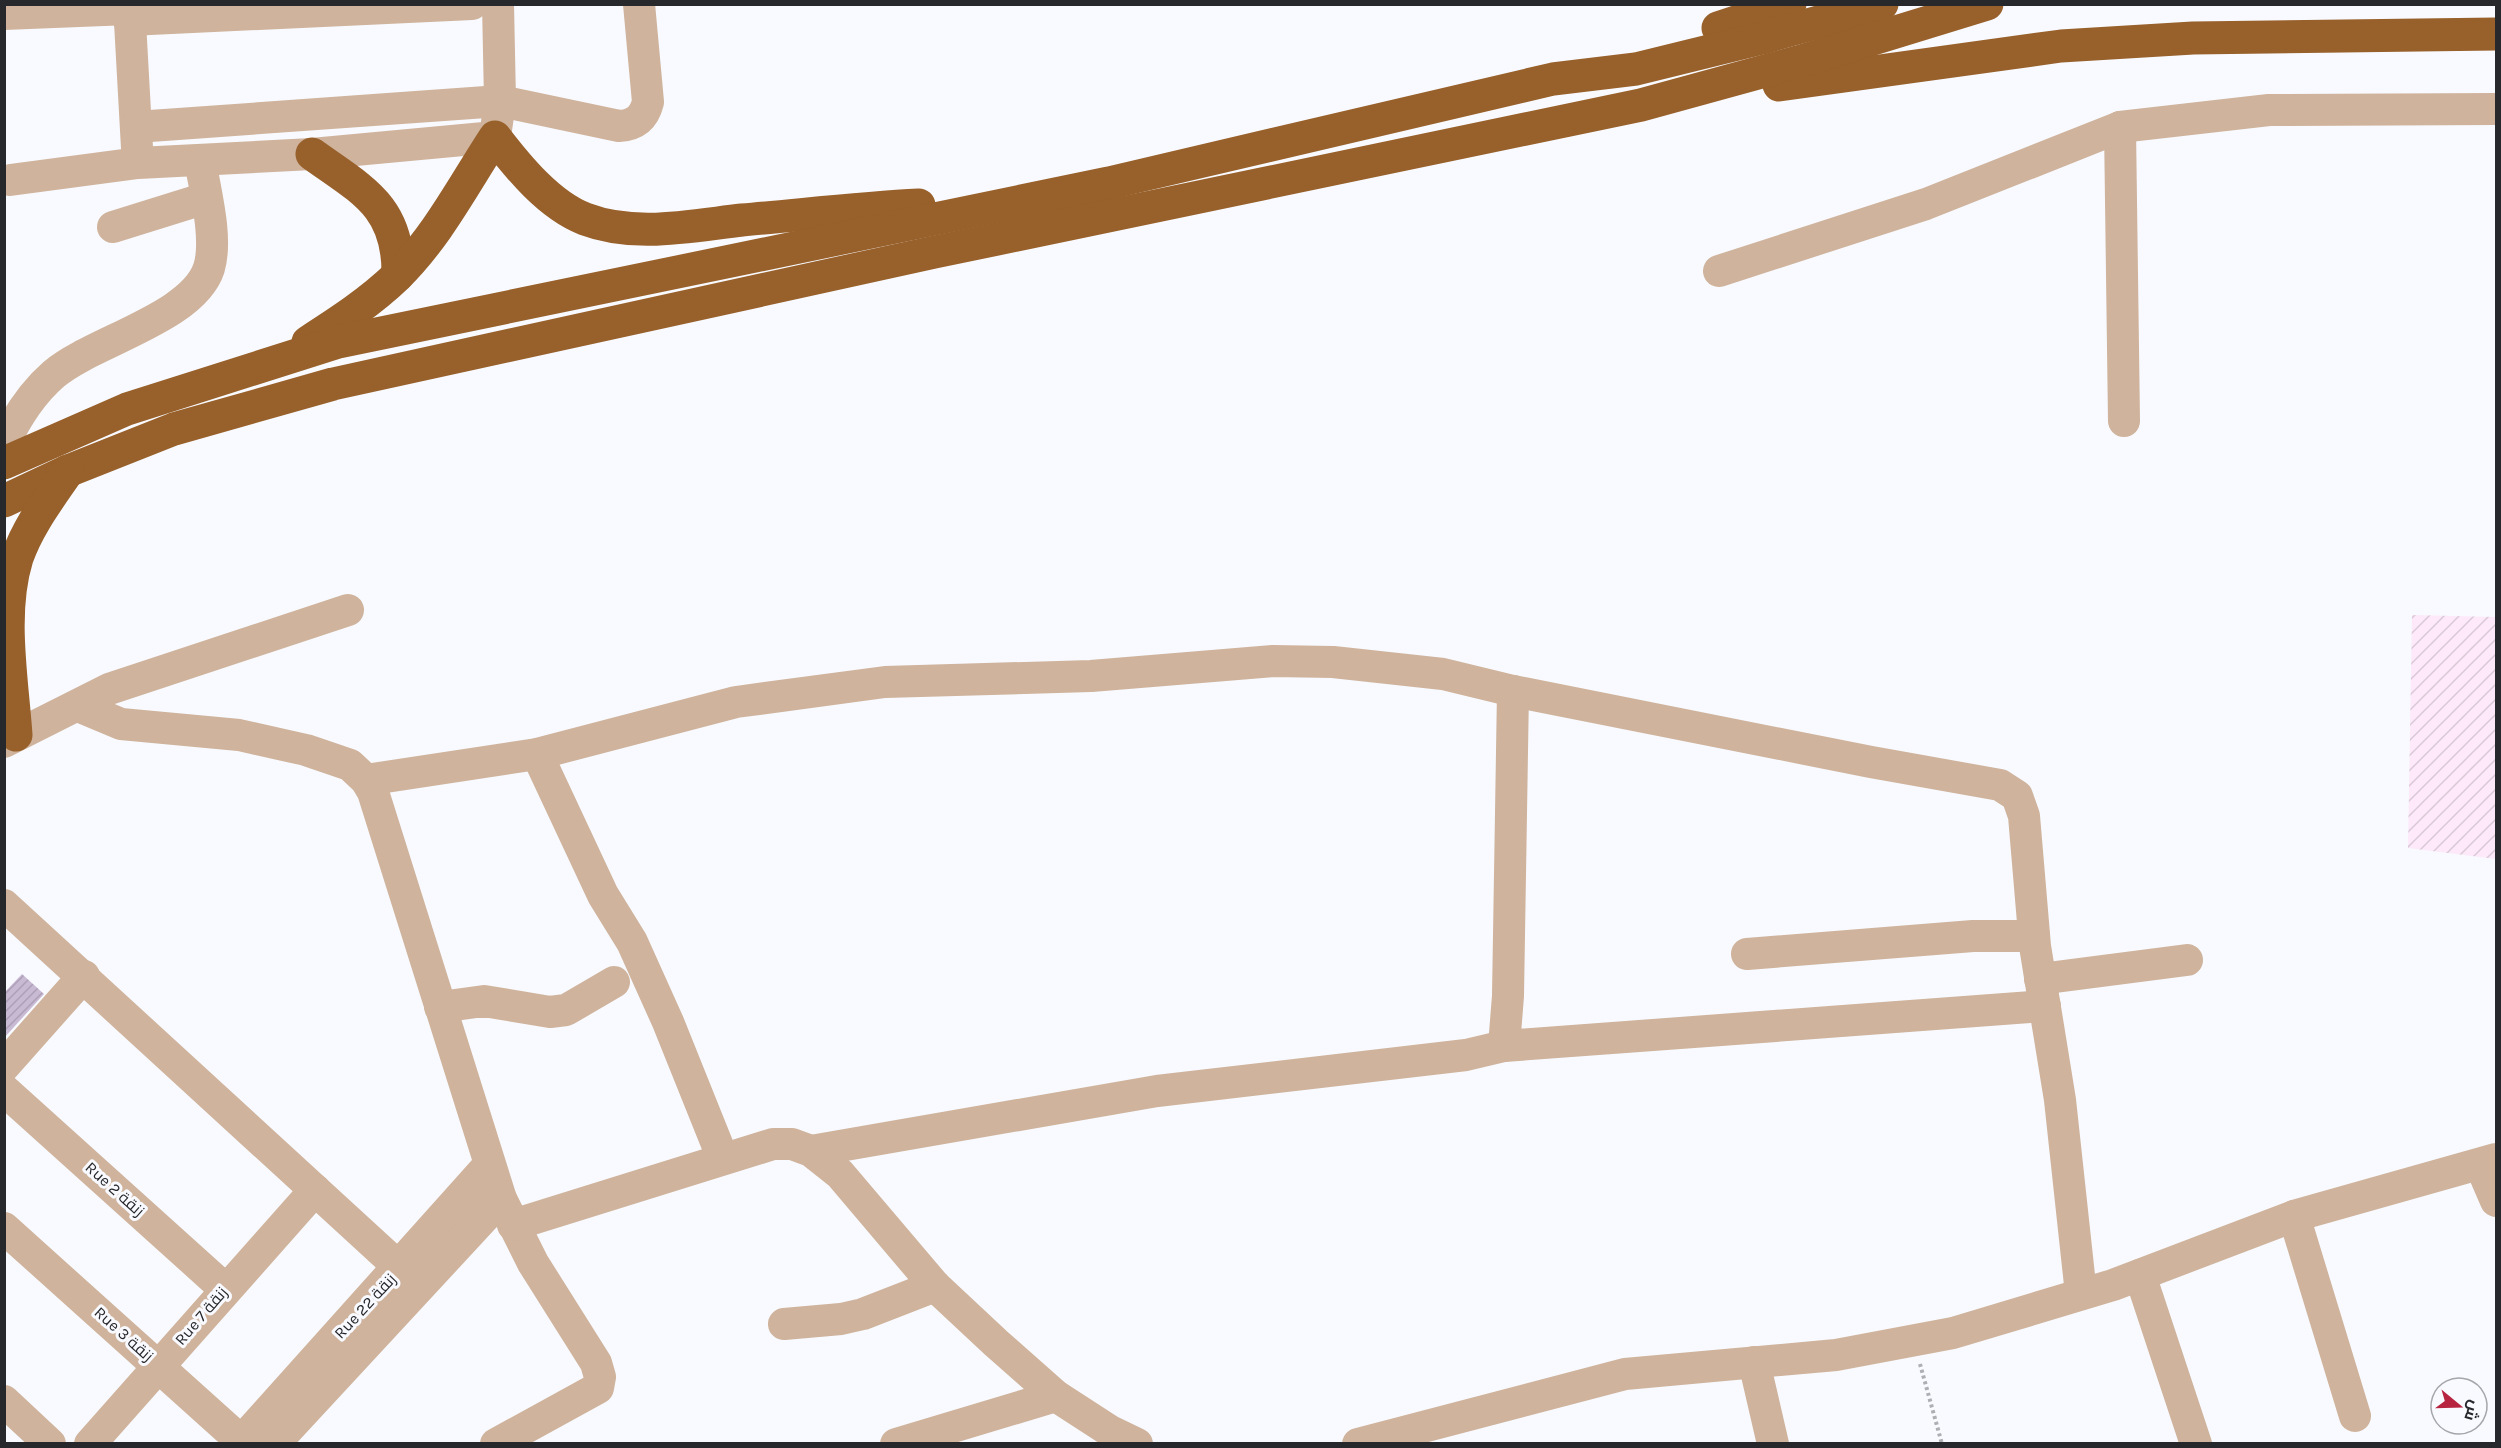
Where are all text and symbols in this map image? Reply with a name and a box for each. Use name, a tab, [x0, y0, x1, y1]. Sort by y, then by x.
street label: Rue 2 زنقة	[82, 1158, 148, 1220]
street label: Rue 22 زنقة	[330, 1270, 400, 1342]
street label: Rue 7 زنقة	[171, 1283, 231, 1349]
street label: Rue 3 زنقة	[91, 1303, 157, 1365]
north arrow	[2429, 1376, 2489, 1436]
text: ش	[2460, 1398, 2485, 1424]

